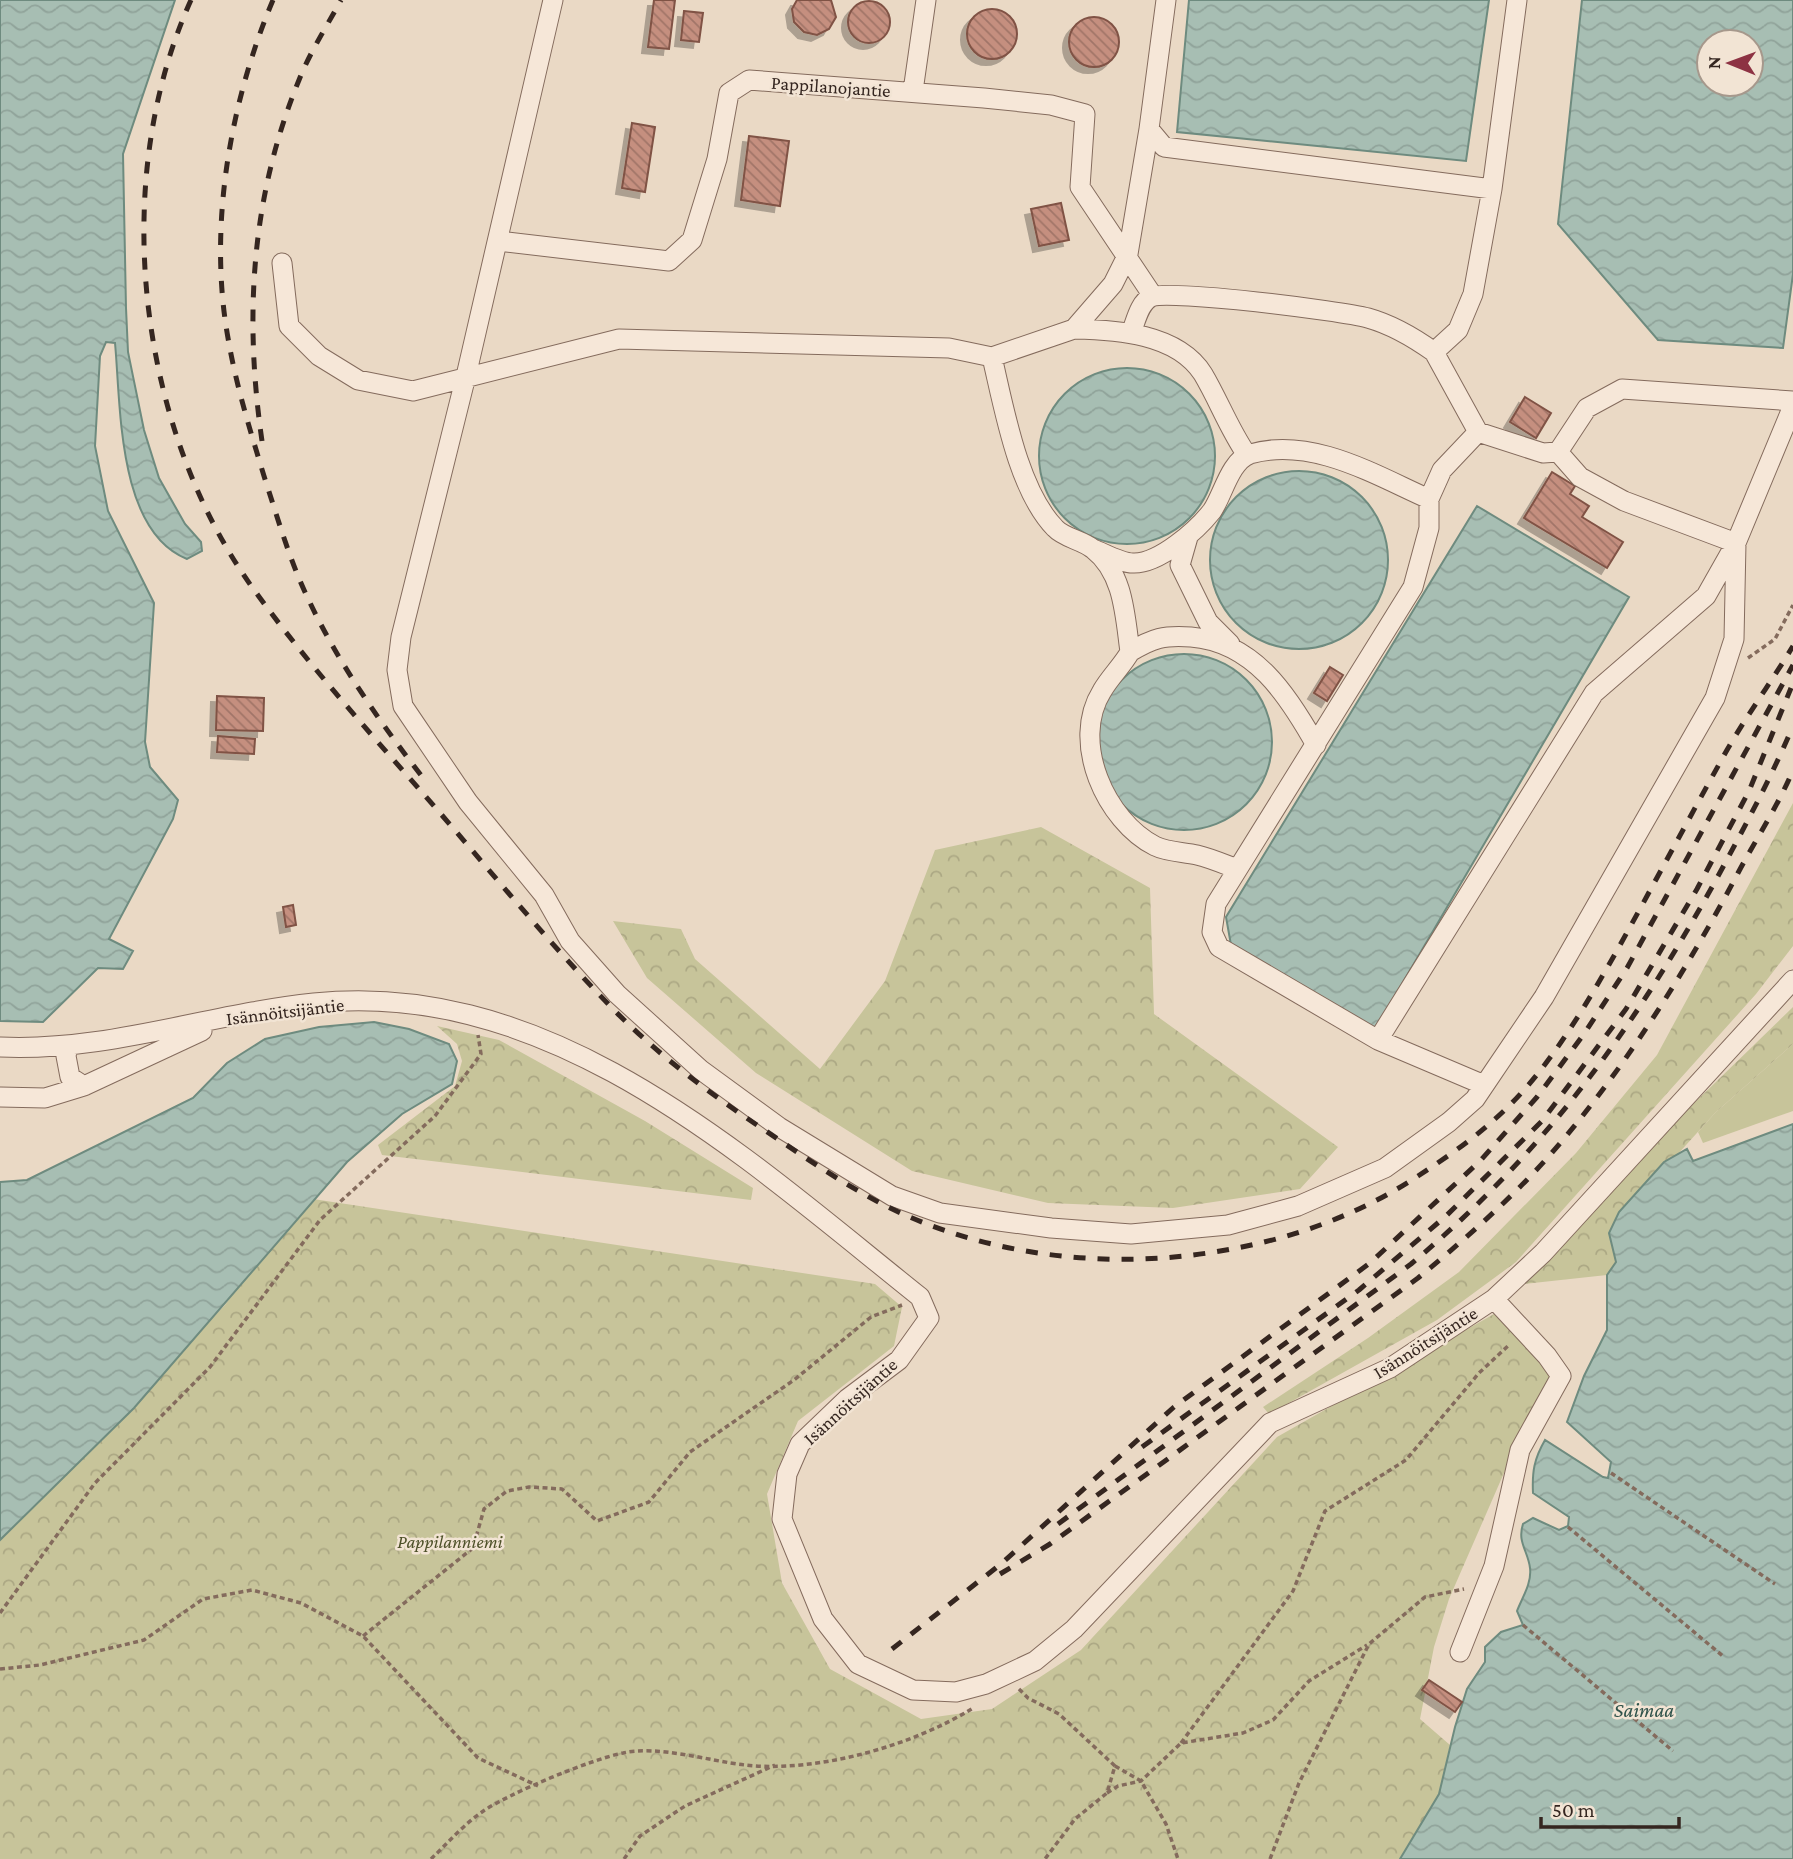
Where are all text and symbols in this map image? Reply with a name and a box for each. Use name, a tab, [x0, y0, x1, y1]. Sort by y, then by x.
north arrow	[1695, 28, 1765, 98]
text: N	[1703, 56, 1724, 69]
street label: Pappilanojantie	[770, 72, 891, 102]
street label: Isännöitsijäntie	[225, 994, 345, 1030]
street label: Isännöitsijäntie	[1369, 1302, 1482, 1384]
street label: Isännöitsijäntie	[799, 1354, 902, 1450]
park label: Pappilanniemi	[397, 1531, 504, 1552]
water label: Saimaa	[1614, 1698, 1674, 1722]
scale bar	[1541, 1786, 1679, 1830]
text: 50 m	[1552, 1798, 1595, 1822]

